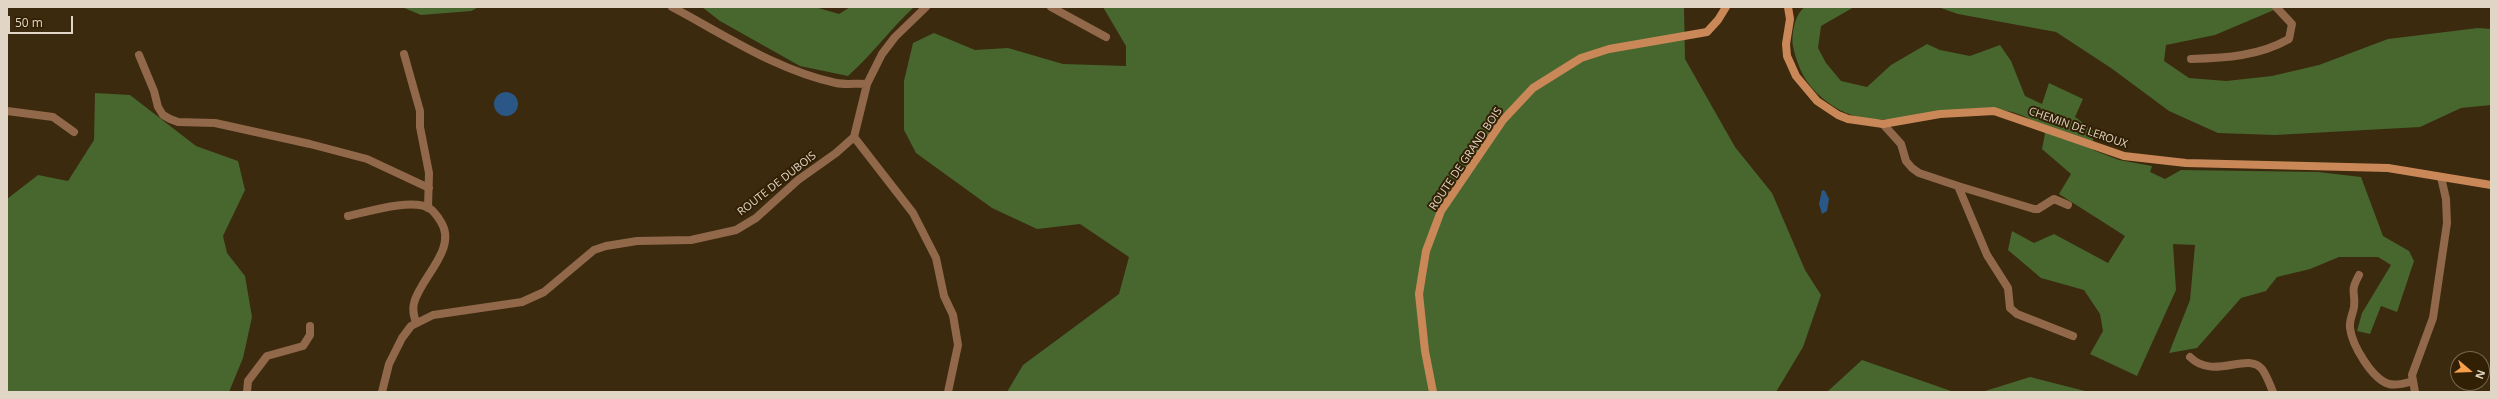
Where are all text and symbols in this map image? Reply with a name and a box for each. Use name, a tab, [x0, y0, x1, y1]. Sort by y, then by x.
scale bar	[10, 8, 75, 34]
text: 50 m	[15, 14, 43, 31]
street label: ROUTE DE GRAND BOIS	[1427, 105, 1505, 213]
street label: CHEMIN DE LEROUX	[2027, 105, 2129, 151]
street label: ROUTE DE DUBOIS	[735, 149, 819, 219]
north arrow	[2450, 351, 2490, 391]
text: N	[2472, 368, 2489, 381]

